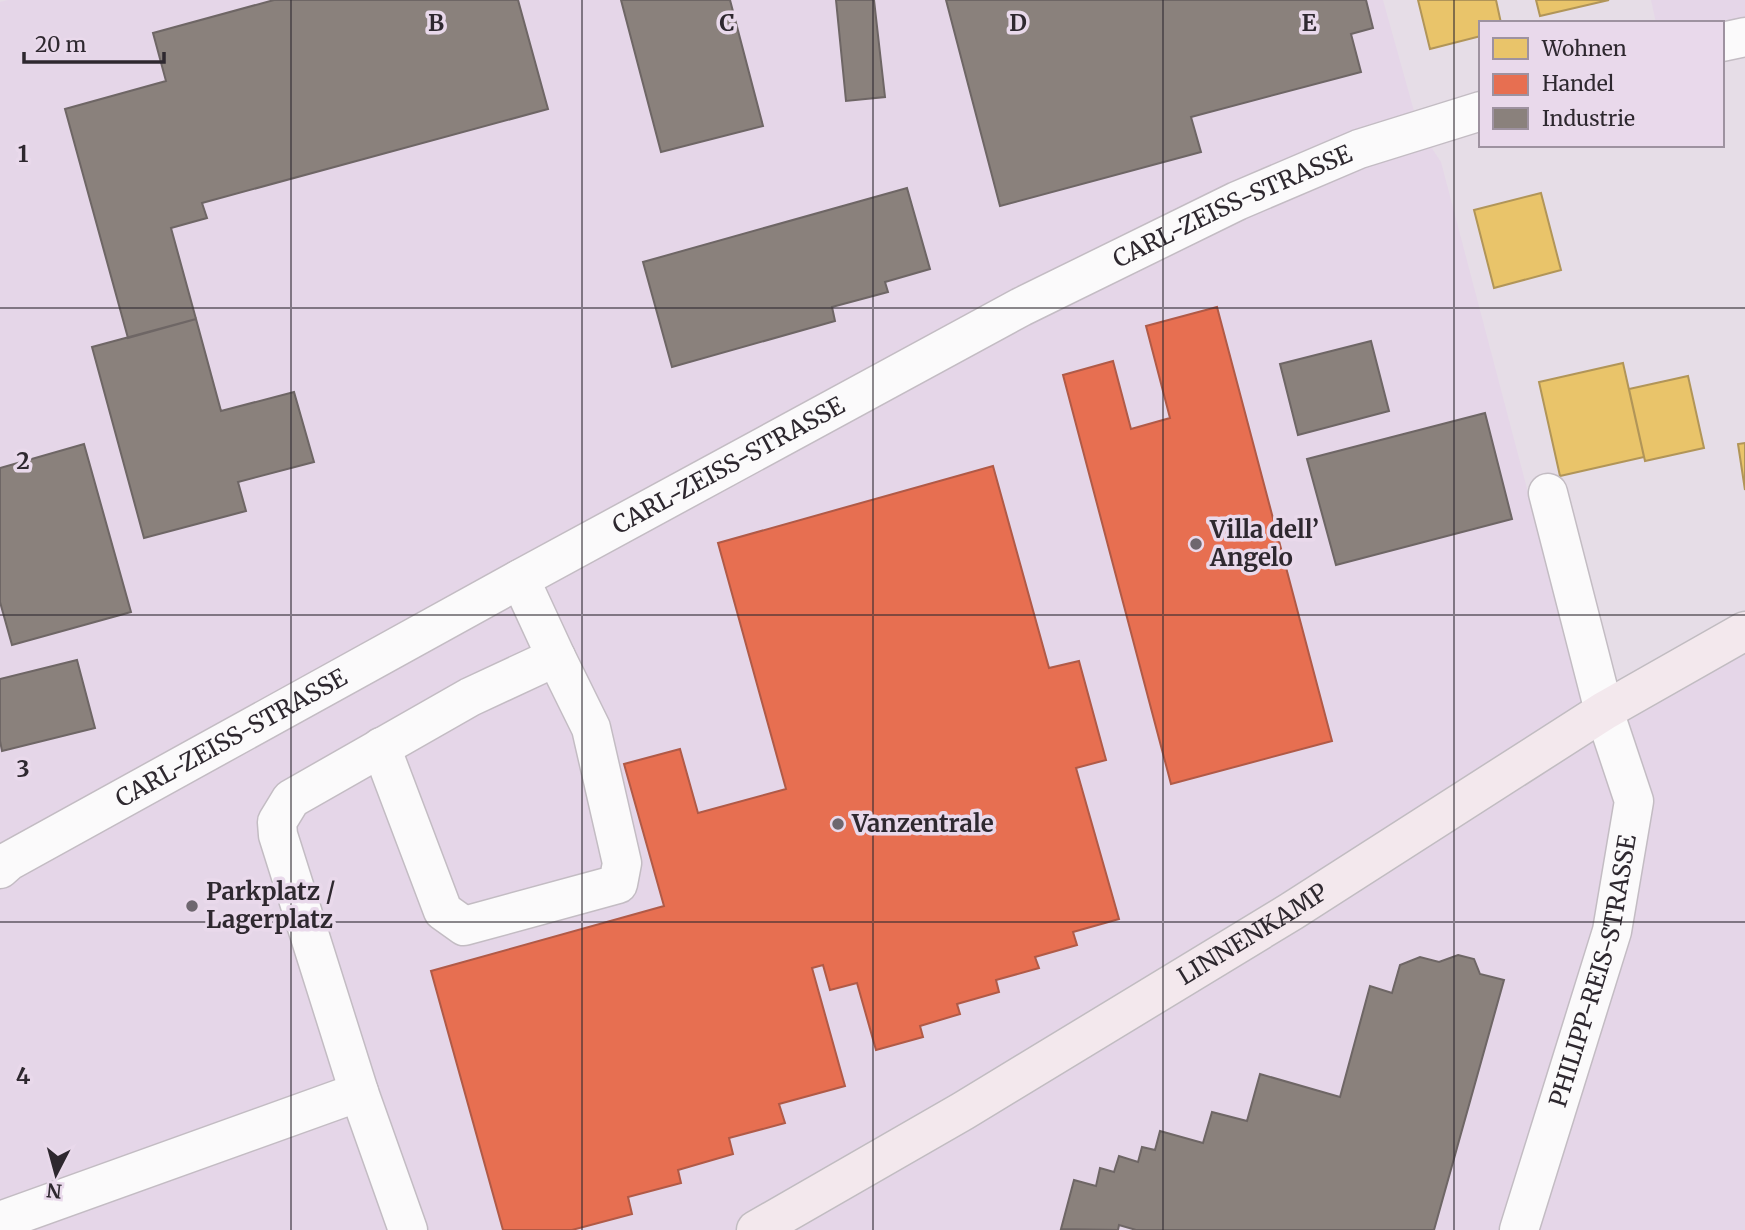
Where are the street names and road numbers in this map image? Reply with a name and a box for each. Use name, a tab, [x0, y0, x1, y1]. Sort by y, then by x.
street label: CARL-ZEISS-STRASSE	[1108, 138, 1357, 274]
street label: CARL-ZEISS-STRASSE	[607, 389, 851, 541]
street label: CARL-ZEISS-STRASSE	[110, 661, 353, 814]
street label: PHILIPP-REIS-STRASSE	[1542, 832, 1643, 1111]
street label: LINNENKAMP	[1172, 876, 1333, 992]

